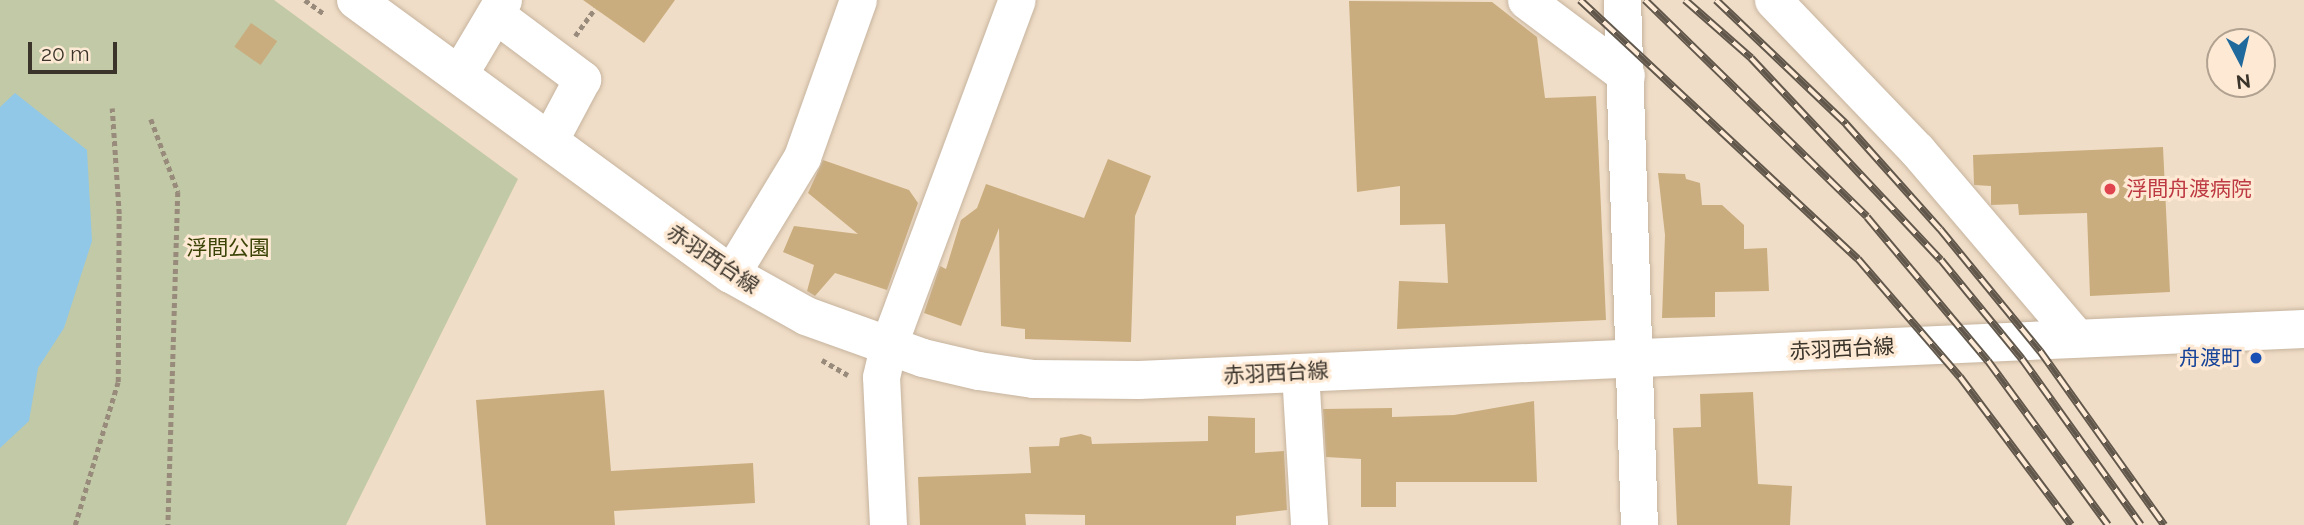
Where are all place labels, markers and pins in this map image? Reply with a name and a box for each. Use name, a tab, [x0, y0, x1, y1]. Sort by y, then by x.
place label: 浮間舟渡病院	[2126, 176, 2252, 202]
marker: 浮間舟渡病院	[2100, 179, 2120, 199]
place label: 舟渡町	[2179, 345, 2242, 371]
marker: 舟渡町	[2248, 350, 2264, 366]

